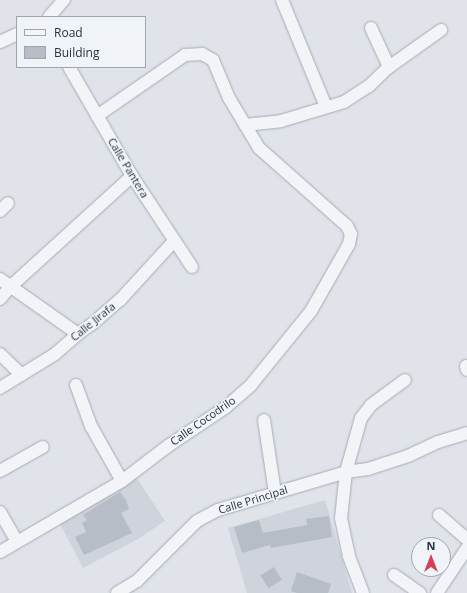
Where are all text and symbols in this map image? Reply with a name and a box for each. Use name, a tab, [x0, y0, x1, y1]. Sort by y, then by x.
legend	[16, 16, 146, 68]
text: Road	[54, 24, 83, 41]
text: Building	[54, 44, 99, 61]
street label: Calle Pantera	[105, 136, 151, 200]
street label: Calle Jirafa	[68, 300, 118, 344]
street label: Calle Cocodrilo	[168, 394, 238, 448]
street label: Calle Principal	[217, 483, 289, 517]
north arrow	[411, 537, 451, 577]
text: N	[427, 538, 435, 553]

